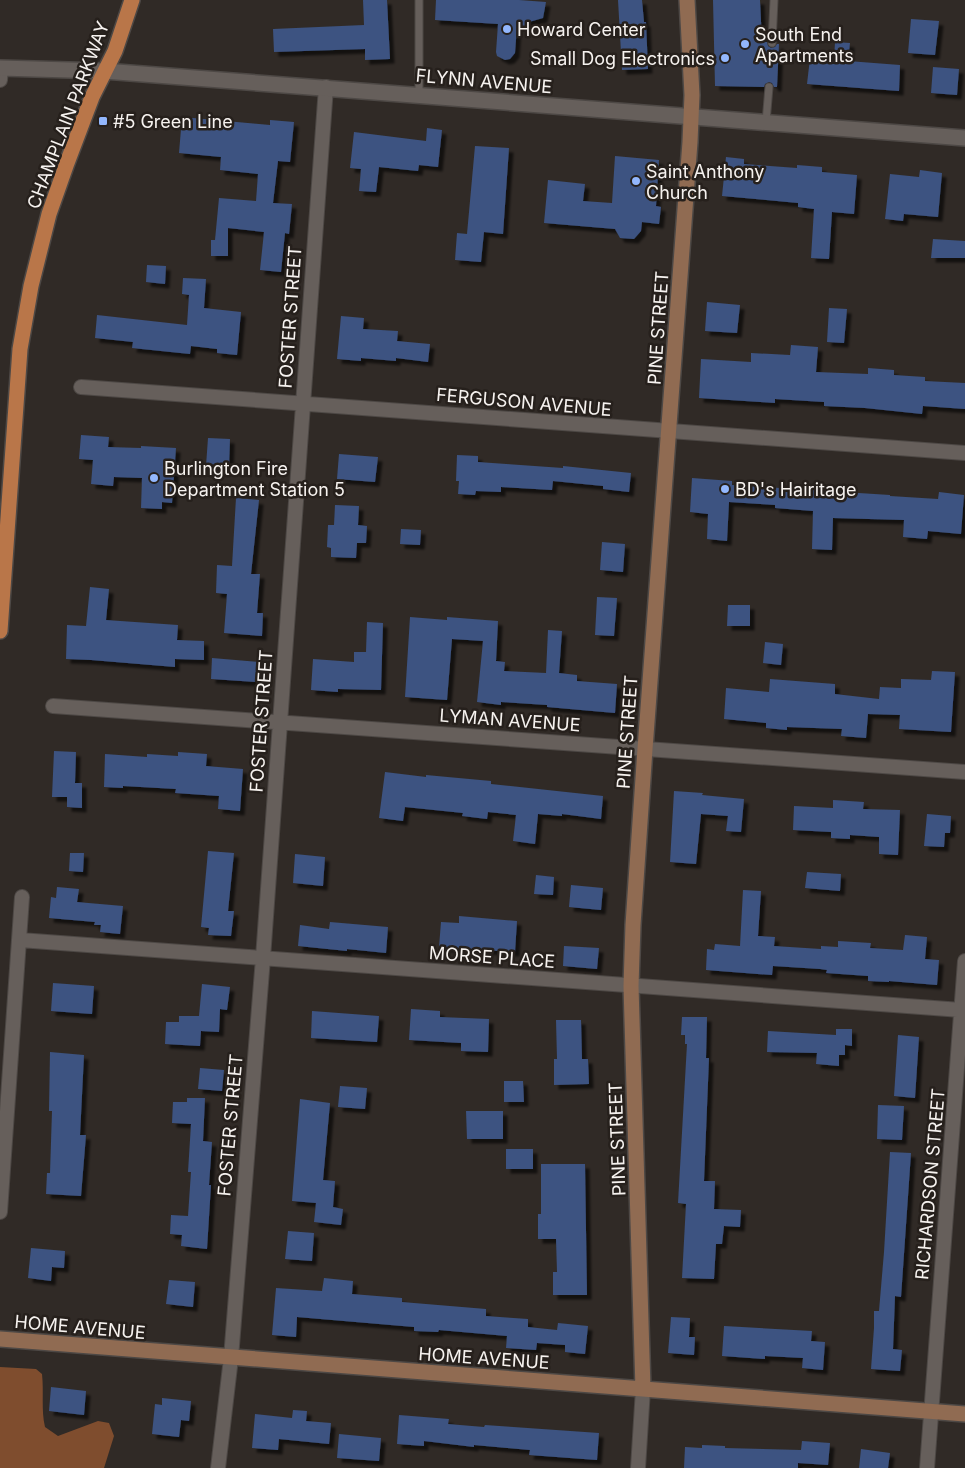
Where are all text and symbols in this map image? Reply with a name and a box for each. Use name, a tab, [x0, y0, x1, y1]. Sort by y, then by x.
street label: CHAMPLAIN PARKWAY	[23, 18, 113, 212]
place label: Howard Center	[517, 19, 646, 40]
marker: Howard Center	[501, 23, 513, 35]
place label: South End Apartments	[755, 24, 854, 66]
marker: South End Apartments	[739, 38, 751, 50]
place label: Small Dog Electronics	[530, 48, 715, 69]
marker: Small Dog Electronics	[719, 52, 731, 64]
street label: FLYNN AVENUE	[415, 65, 553, 97]
place label: #5 Green Line	[113, 111, 233, 132]
marker: #5 Green Line	[97, 115, 109, 127]
place label: Saint Anthony Church	[646, 161, 764, 203]
marker: Saint Anthony Church	[630, 175, 642, 187]
street label: FOSTER STREET	[275, 245, 305, 389]
street label: PINE STREET	[644, 271, 672, 385]
street label: FERGUSON AVENUE	[435, 384, 613, 420]
place label: Burlington Fire Department Station 5	[164, 458, 345, 500]
marker: Burlington Fire Department Station 5	[148, 472, 160, 484]
place label: BD's Hairitage	[735, 479, 857, 500]
marker: BD's Hairitage	[719, 483, 731, 495]
street label: FOSTER STREET	[246, 649, 276, 793]
street label: PINE STREET	[613, 675, 641, 789]
street label: LYMAN AVENUE	[439, 705, 581, 735]
street label: MORSE PLACE	[428, 942, 556, 972]
street label: FOSTER STREET	[213, 1053, 247, 1197]
street label: PINE STREET	[605, 1082, 629, 1196]
street label: RICHARDSON STREET	[911, 1088, 949, 1280]
street label: HOME AVENUE	[14, 1311, 146, 1343]
street label: HOME AVENUE	[418, 1343, 550, 1373]

